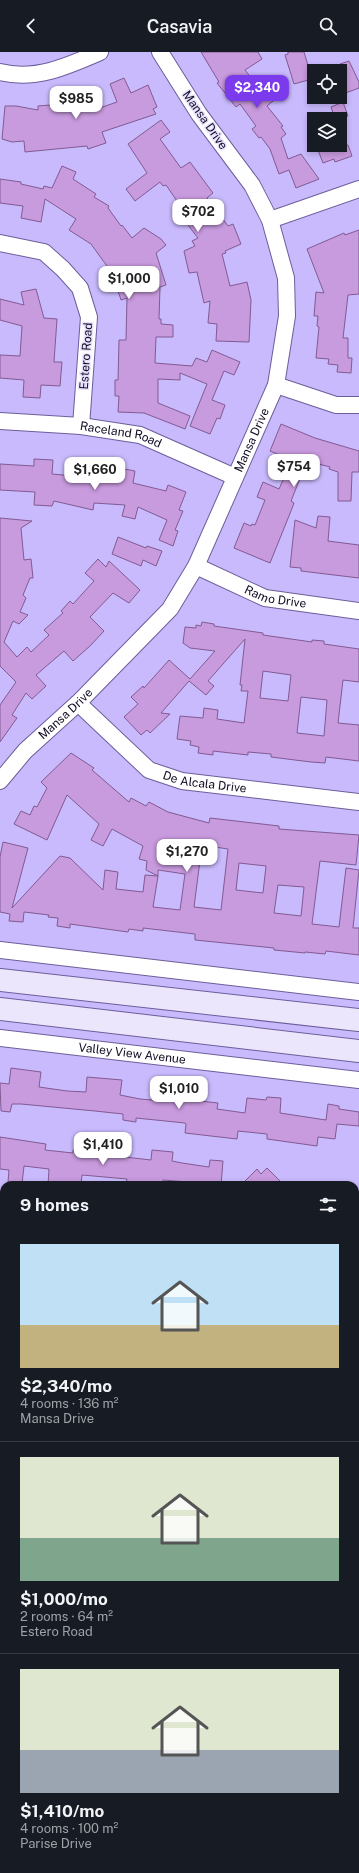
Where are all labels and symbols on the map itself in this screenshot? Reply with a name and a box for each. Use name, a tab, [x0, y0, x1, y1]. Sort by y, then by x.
pin: $2,340	[224, 75, 290, 109]
pin: $985	[52, 86, 100, 120]
street label: Mansa Drive	[180, 88, 230, 152]
pin: $702	[174, 199, 222, 233]
pin: $1,000	[96, 266, 162, 300]
street label: Estero Road	[77, 322, 95, 390]
street label: Mansa Drive	[231, 406, 272, 474]
street label: Raceland Road	[79, 419, 164, 451]
pin: $754	[270, 454, 318, 488]
pin: $1,660	[62, 457, 128, 491]
street label: Ramo Drive	[242, 582, 307, 611]
street label: Mansa Drive	[36, 685, 96, 742]
street label: De Alcala Drive	[161, 768, 248, 796]
pin: $1,270	[154, 839, 220, 873]
street label: Valley View Avenue	[78, 1040, 187, 1067]
pin: $1,010	[146, 1076, 212, 1110]
pin: $1,410	[70, 1132, 136, 1166]

